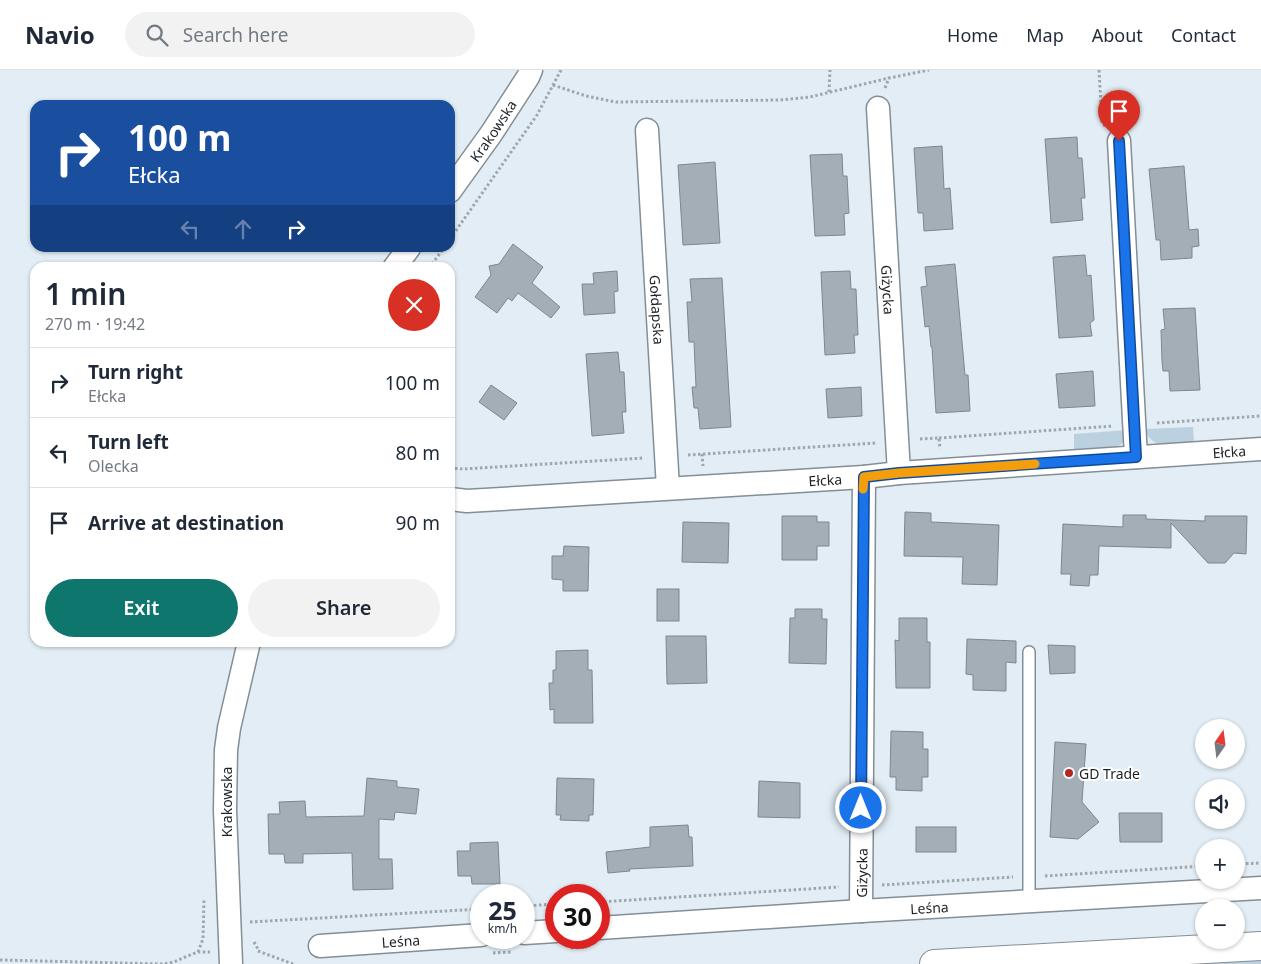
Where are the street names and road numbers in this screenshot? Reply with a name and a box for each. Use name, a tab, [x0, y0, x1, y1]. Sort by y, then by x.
street label: Krakowska	[465, 96, 520, 165]
street label: Giżycka	[878, 264, 899, 315]
street label: Gołdapska	[646, 274, 669, 345]
street label: Ełcka	[1212, 441, 1247, 462]
street label: Ełcka	[808, 469, 843, 490]
street label: Krakowska	[217, 767, 236, 837]
street label: Giżycka	[852, 848, 871, 898]
street label: Leśna	[910, 896, 949, 918]
street label: Leśna	[381, 930, 421, 951]

